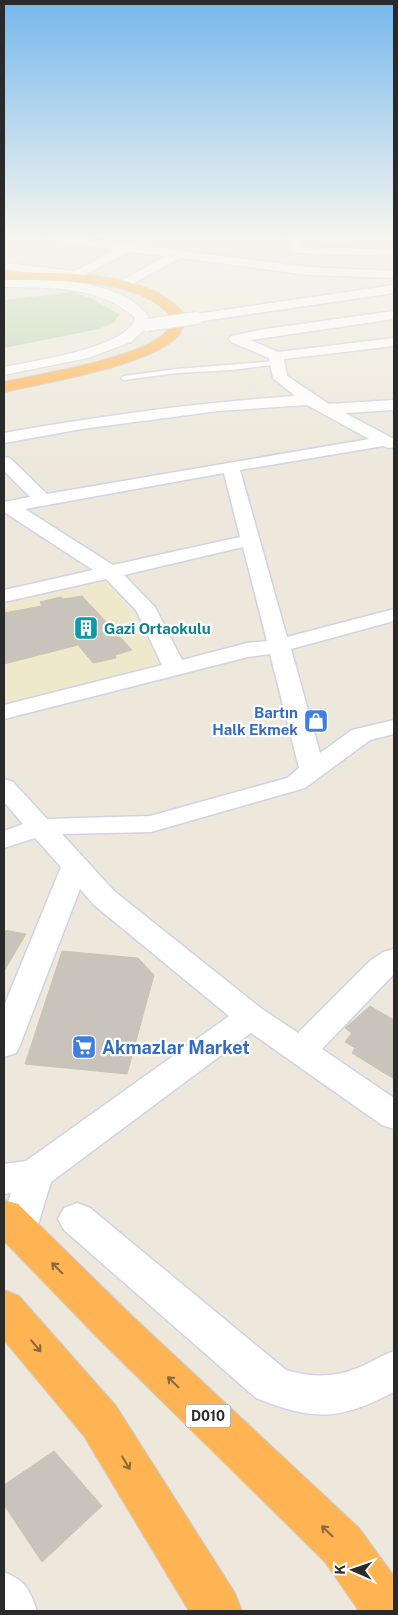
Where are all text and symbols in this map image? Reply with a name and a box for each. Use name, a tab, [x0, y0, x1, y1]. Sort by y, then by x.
building icon: Gazi Ortaokulu	[73, 615, 99, 641]
place label: Gazi Ortaokulu	[104, 620, 211, 637]
place label: Bartın Halk Ekmek	[212, 704, 298, 738]
shop icon: Bartın Halk Ekmek	[303, 708, 329, 734]
supermarket icon: Akmazlar Market	[71, 1034, 97, 1060]
place label: Akmazlar Market	[102, 1037, 250, 1058]
one-way arrow	[51, 1261, 63, 1274]
one-way arrow	[30, 1339, 41, 1352]
one-way arrow	[166, 1376, 179, 1388]
road number: D010	[186, 1404, 230, 1428]
one-way arrow	[121, 1456, 131, 1470]
one-way arrow	[321, 1525, 334, 1537]
north arrow	[328, 1545, 378, 1595]
text: K	[332, 1564, 348, 1575]

